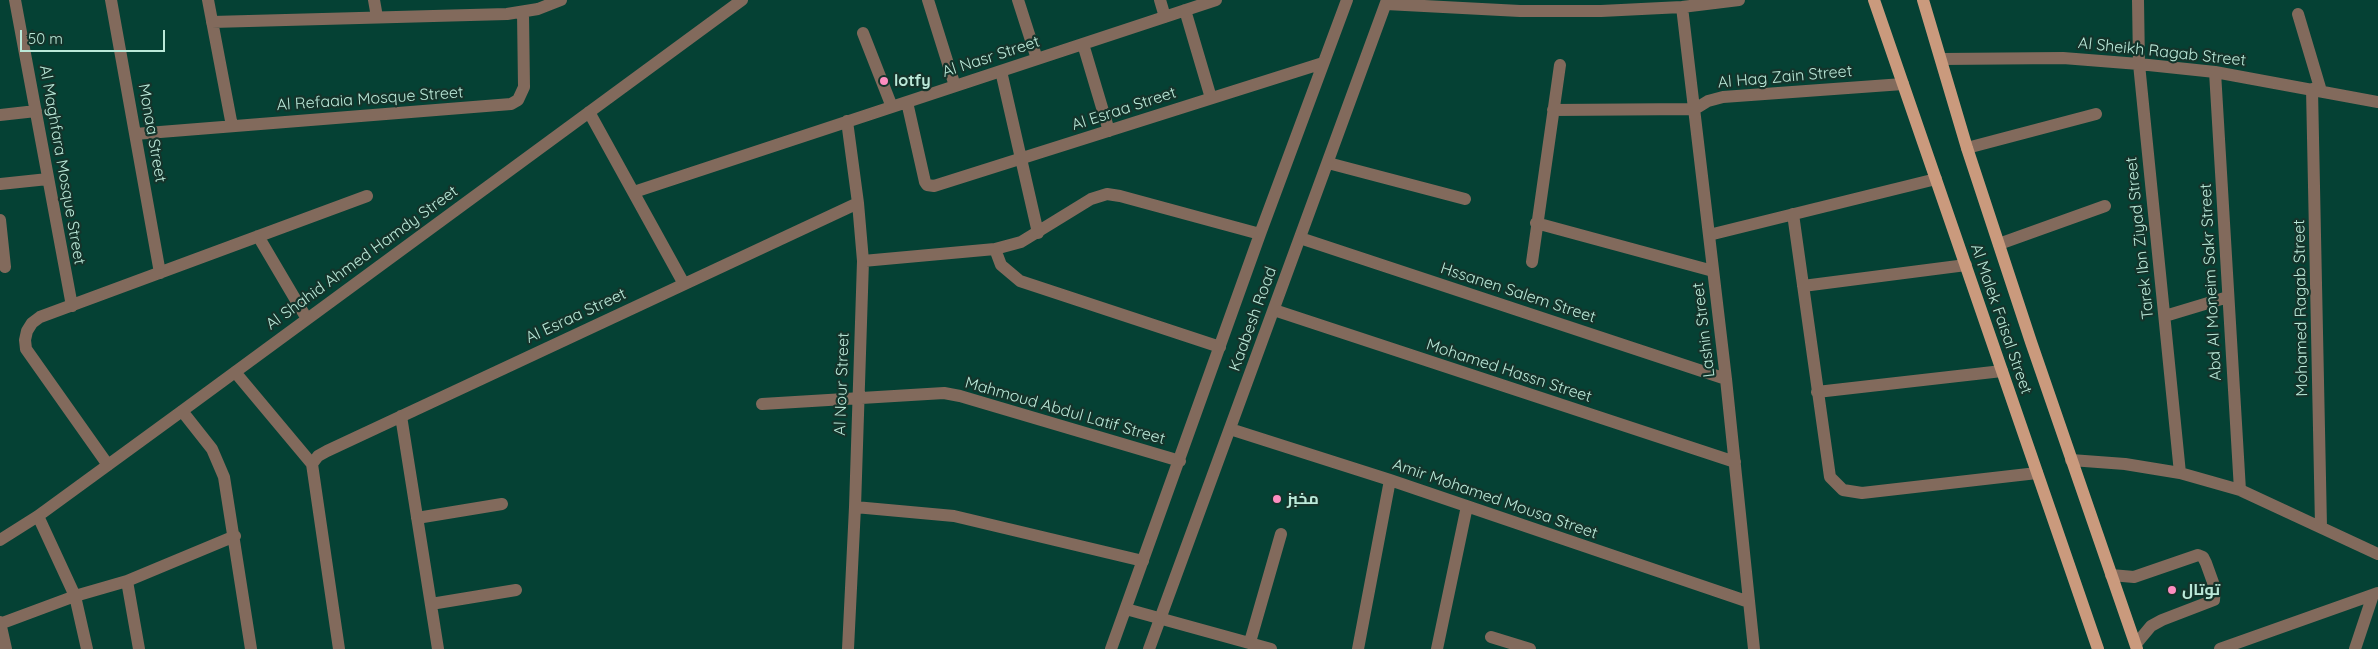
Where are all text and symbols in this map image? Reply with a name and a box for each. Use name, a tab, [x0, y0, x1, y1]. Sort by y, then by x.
scale bar	[22, 20, 168, 52]
text: 50 m	[28, 29, 63, 48]
street label: Al Nasr Street	[940, 32, 1042, 82]
street label: Al Sheikh Ragab Street	[2077, 34, 2247, 70]
street label: Al Hag Zain Street	[1717, 62, 1853, 92]
street label: Al Maghfara Mosque Street	[35, 64, 89, 266]
place label: lotfy	[894, 71, 931, 91]
marker: lotfy	[878, 75, 890, 87]
street label: Monaa Street	[134, 82, 170, 184]
street label: Al Refaaia Mosque Street	[276, 83, 464, 115]
street label: Al Esraa Street	[1069, 83, 1179, 135]
street label: Tarek Ibn Ziyad Street	[2122, 156, 2158, 320]
street label: Al Shahid Ahmed Hamdy Street	[262, 182, 462, 334]
street label: Abd Al Moneim Sakr Street	[2196, 183, 2226, 381]
street label: Mohamed Ragab Street	[2290, 219, 2312, 397]
street label: Al Malek Faisal Street	[1966, 241, 2036, 397]
street label: Hssanen Salem Street	[1438, 259, 1598, 327]
street label: Kaabesh Road	[1225, 264, 1281, 374]
street label: Lashin Street	[1689, 281, 1719, 379]
street label: Al Esraa Street	[523, 284, 629, 348]
street label: Al Nour Street	[831, 332, 853, 436]
street label: Mohamed Hassn Street	[1424, 335, 1594, 407]
street label: Mahmoud Abdul Latif Street	[963, 373, 1167, 449]
street label: Amir Mohamed Mousa Street	[1390, 455, 1600, 543]
place label: مخبز	[1287, 489, 1319, 509]
marker: مخبز	[1271, 493, 1283, 505]
place label: توتال	[2182, 580, 2220, 600]
marker: توتال	[2166, 584, 2178, 596]

